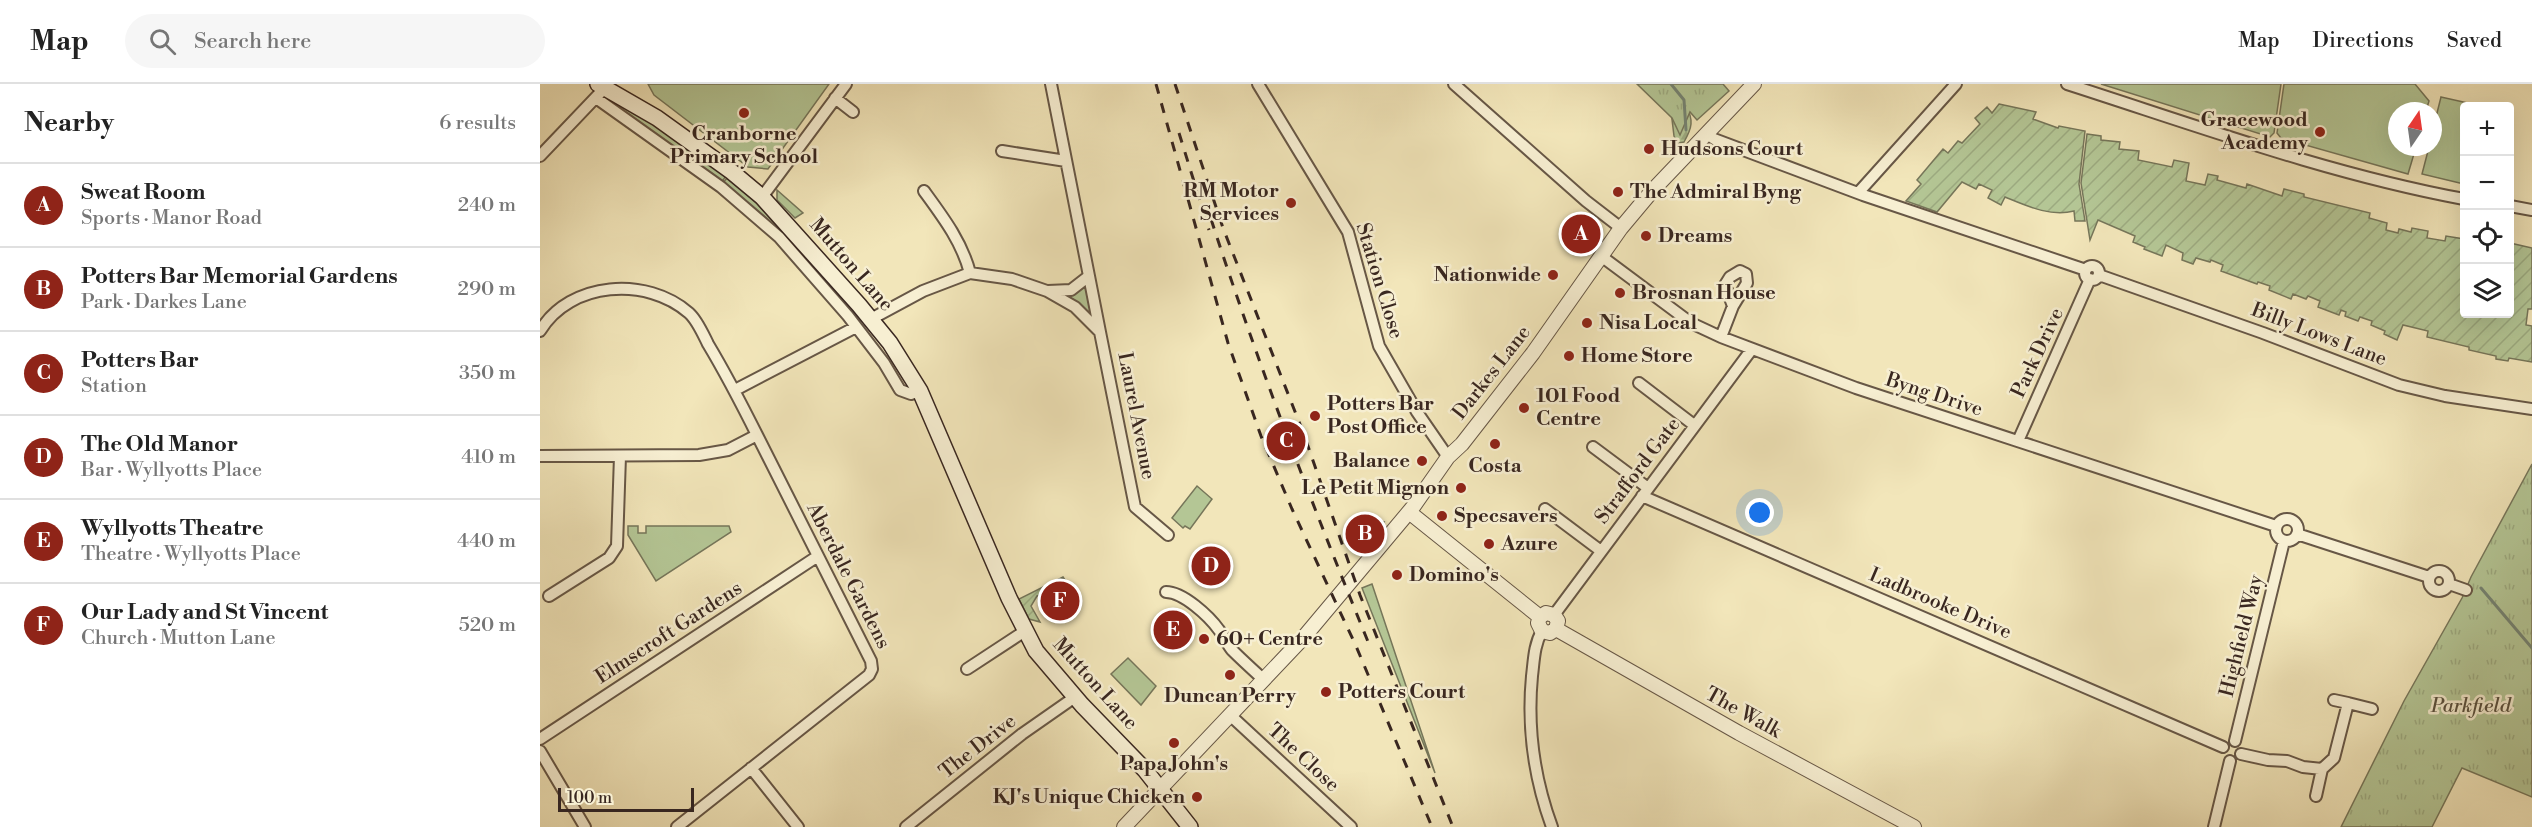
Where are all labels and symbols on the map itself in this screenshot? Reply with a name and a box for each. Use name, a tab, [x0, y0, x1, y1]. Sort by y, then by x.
north arrow	[2388, 102, 2442, 156]
marker: Cranborne Primary School	[737, 106, 751, 120]
place label: Gracewood Academy	[2201, 108, 2309, 156]
place label: Cranborne Primary School	[670, 122, 819, 170]
marker: Gracewood Academy	[2313, 125, 2327, 139]
place label: Hudsons Court	[1661, 137, 1804, 162]
marker: Hudsons Court	[1642, 142, 1656, 156]
place label: RM Motor Services	[1183, 179, 1279, 227]
place label: The Admiral Byng	[1630, 180, 1801, 205]
marker: The Admiral Byng	[1611, 185, 1625, 199]
marker: RM Motor Services	[1284, 196, 1298, 210]
pin: A	[1562, 212, 1600, 256]
street label: Mutton Lane	[804, 213, 898, 317]
street label: Station Close	[1350, 220, 1408, 342]
place label: Dreams	[1658, 224, 1732, 249]
marker: Dreams	[1639, 229, 1653, 243]
place label: Nationwide	[1433, 263, 1541, 288]
marker: Nationwide	[1546, 268, 1560, 282]
place label: Brosnan House	[1632, 281, 1776, 306]
marker: Brosnan House	[1613, 286, 1627, 300]
street label: Billy Lows Lane	[2247, 297, 2390, 372]
street label: Park Drive	[2006, 304, 2070, 402]
place label: Nisa Local	[1599, 311, 1697, 336]
marker: Nisa Local	[1580, 316, 1594, 330]
street label: Darkes Lane	[1447, 321, 1537, 425]
place label: Home Store	[1581, 344, 1693, 369]
marker: Home Store	[1562, 349, 1576, 363]
street label: Laurel Avenue	[1111, 350, 1161, 482]
street label: Byng Drive	[1881, 367, 1986, 422]
place label: 101 Food Centre	[1536, 384, 1621, 432]
place label: Potters Bar Post Office	[1327, 392, 1434, 440]
marker: 101 Food Centre	[1517, 401, 1531, 415]
marker: Potters Bar Post Office	[1308, 409, 1322, 423]
street label: Strafford Gate	[1590, 413, 1686, 529]
pin: C	[1266, 418, 1306, 464]
marker: Costa	[1488, 437, 1502, 451]
place label: Balance	[1333, 449, 1410, 474]
marker: Balance	[1415, 454, 1429, 468]
place label: Costa	[1468, 454, 1522, 479]
place label: Le Petit Mignon	[1302, 476, 1450, 501]
marker: Le Petit Mignon	[1454, 481, 1468, 495]
street label: Aberdale Gardens	[800, 498, 896, 653]
your location	[1745, 498, 1774, 527]
place label: Specsavers	[1454, 504, 1558, 529]
marker: Specsavers	[1435, 509, 1449, 523]
pin: B	[1346, 512, 1384, 556]
place label: Azure	[1500, 532, 1558, 557]
marker: Azure	[1482, 537, 1496, 551]
pin: D	[1192, 544, 1230, 588]
place label: Domino's	[1409, 563, 1499, 588]
street label: Ladbrooke Drive	[1865, 563, 2015, 645]
marker: Domino's	[1390, 568, 1404, 582]
street label: Highfield Way	[2215, 572, 2269, 700]
street label: Elmscroft Gardens	[591, 576, 747, 690]
pin: F	[1040, 578, 1080, 624]
pin: E	[1154, 608, 1192, 652]
place label: 60+ Centre	[1216, 627, 1323, 652]
marker: 60+ Centre	[1197, 632, 1211, 646]
street label: Mutton Lane	[1047, 633, 1143, 735]
marker: Duncan Perry	[1223, 668, 1237, 682]
place label: Potters Court	[1338, 680, 1466, 705]
street label: The Walk	[1701, 682, 1787, 745]
place label: Duncan Perry	[1164, 684, 1297, 709]
marker: Potters Court	[1319, 685, 1333, 699]
park label: Parkfield	[2430, 694, 2512, 719]
street label: The Drive	[935, 709, 1021, 785]
street label: The Close	[1262, 718, 1344, 798]
marker: Papa John's	[1167, 736, 1181, 750]
place label: Papa John's	[1120, 752, 1228, 777]
scale bar	[558, 785, 694, 812]
place label: KJ's Unique Chicken	[993, 785, 1186, 810]
marker: KJ's Unique Chicken	[1190, 790, 1204, 804]

